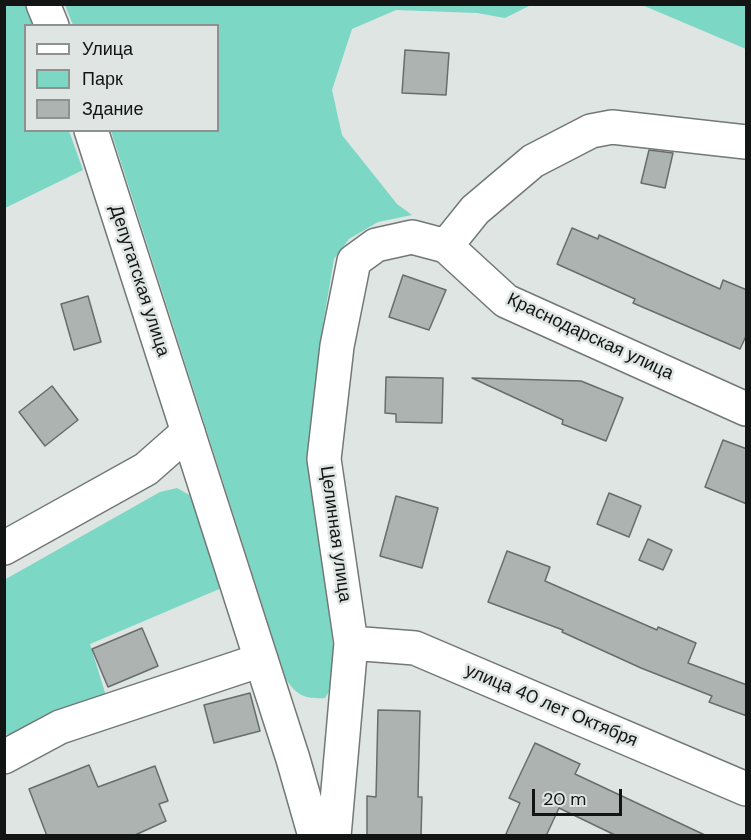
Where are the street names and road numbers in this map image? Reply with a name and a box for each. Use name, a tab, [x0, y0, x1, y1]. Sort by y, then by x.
street label: Депутатская улица	[104, 203, 174, 359]
street label: Краснодарская улица	[503, 289, 677, 385]
street label: Целинная улица	[315, 465, 355, 603]
street label: улица 40 лет Октября	[462, 660, 640, 752]

